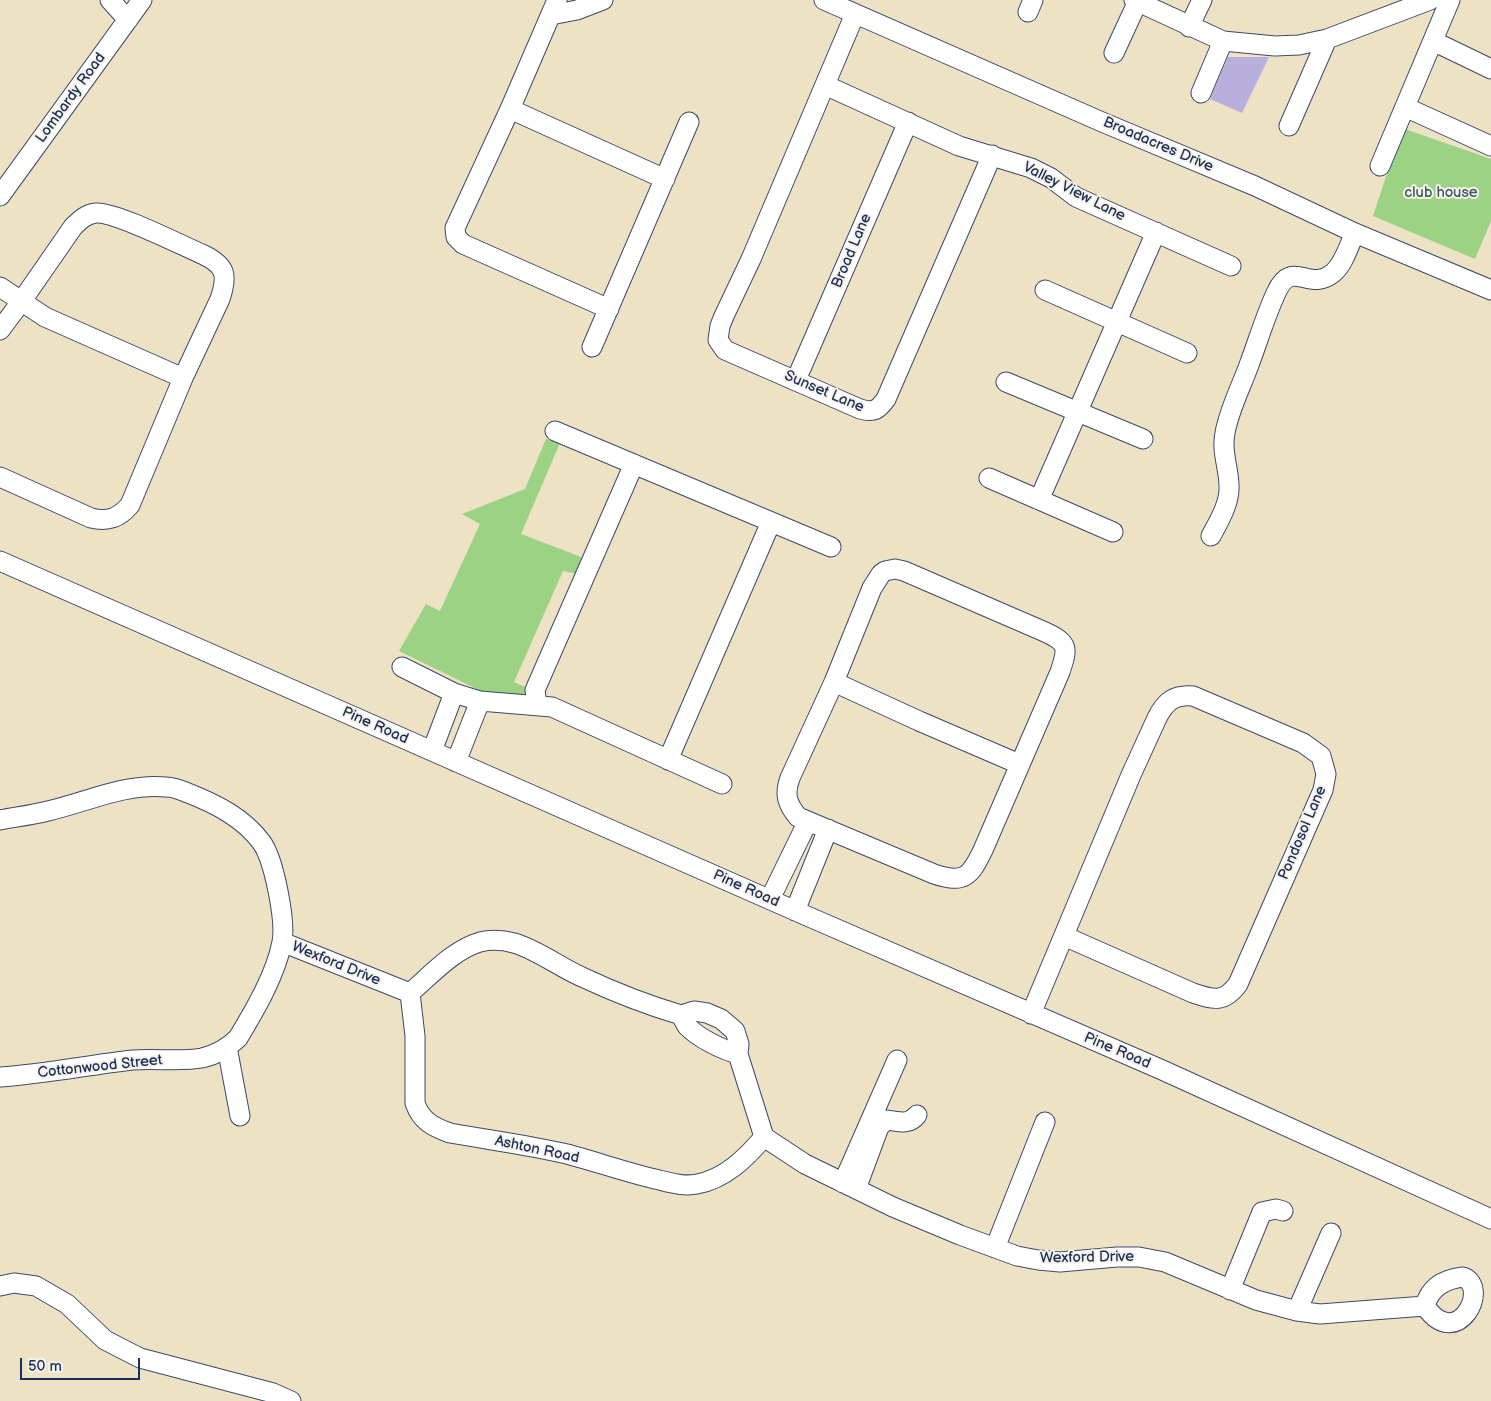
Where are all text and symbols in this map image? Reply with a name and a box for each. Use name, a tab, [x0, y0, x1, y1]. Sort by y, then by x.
street label: Lombardy Road	[32, 49, 110, 147]
street label: Broadacres Drive	[1100, 114, 1216, 176]
street label: Valley View Lane	[1020, 158, 1128, 226]
park label: club house	[1404, 184, 1478, 202]
street label: Broad Lane	[828, 211, 876, 291]
street label: Sunset Lane	[781, 367, 867, 417]
street label: Pine Road	[339, 703, 411, 749]
street label: Pondosol Lane	[1275, 783, 1331, 883]
street label: Pine Road	[710, 866, 782, 912]
street label: Wexford Drive	[289, 938, 383, 990]
street label: Pine Road	[1081, 1029, 1153, 1073]
street label: Cottonwood Street	[37, 1051, 163, 1083]
street label: Ashton Road	[493, 1132, 581, 1168]
street label: Wexford Drive	[1040, 1248, 1134, 1268]
scale bar	[22, 1348, 142, 1380]
text: 50 m	[28, 1357, 62, 1376]

